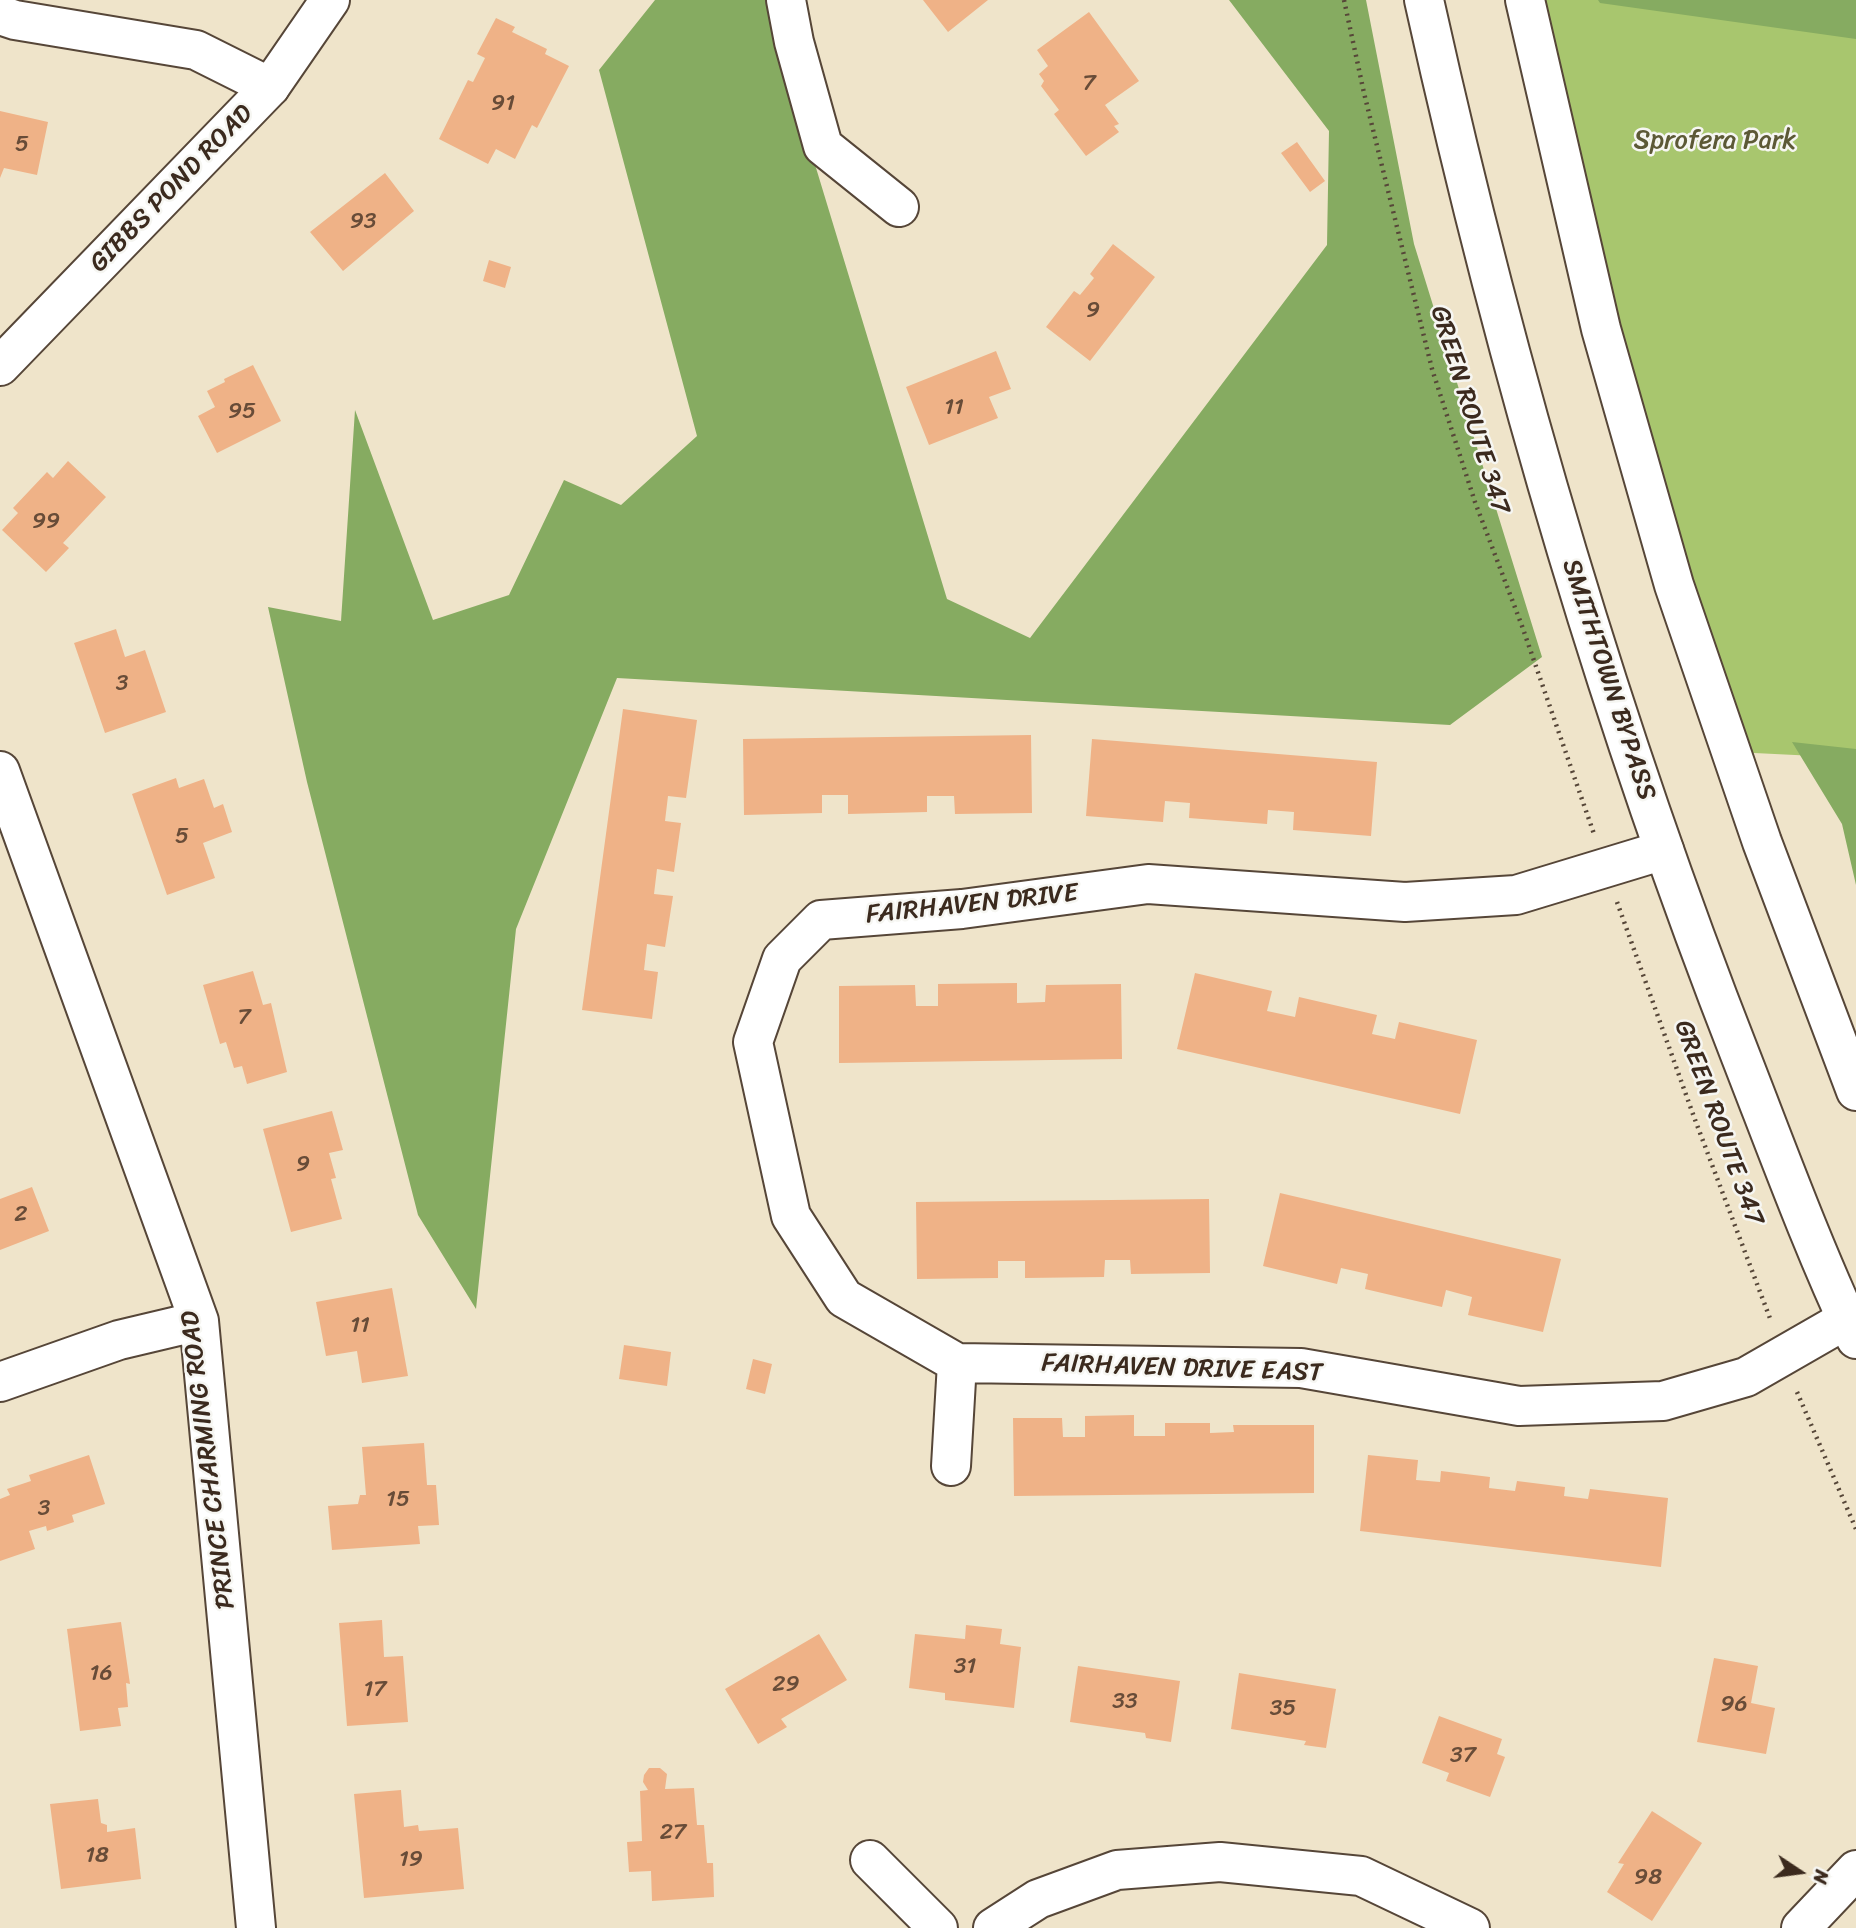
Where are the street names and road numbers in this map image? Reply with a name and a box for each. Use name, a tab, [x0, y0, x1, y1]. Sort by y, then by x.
street label: GIBBS POND ROAD	[84, 99, 260, 279]
street label: GREEN ROUTE 347	[1423, 302, 1515, 518]
street label: SMITHTOWN BYPASS	[1554, 555, 1662, 805]
street label: FAIRHAVEN DRIVE	[865, 878, 1079, 932]
street label: GREEN ROUTE 347	[1666, 1016, 1770, 1230]
street label: PRINCE CHARMING ROAD	[175, 1309, 243, 1611]
street label: FAIRHAVEN DRIVE EAST	[1041, 1349, 1323, 1389]

